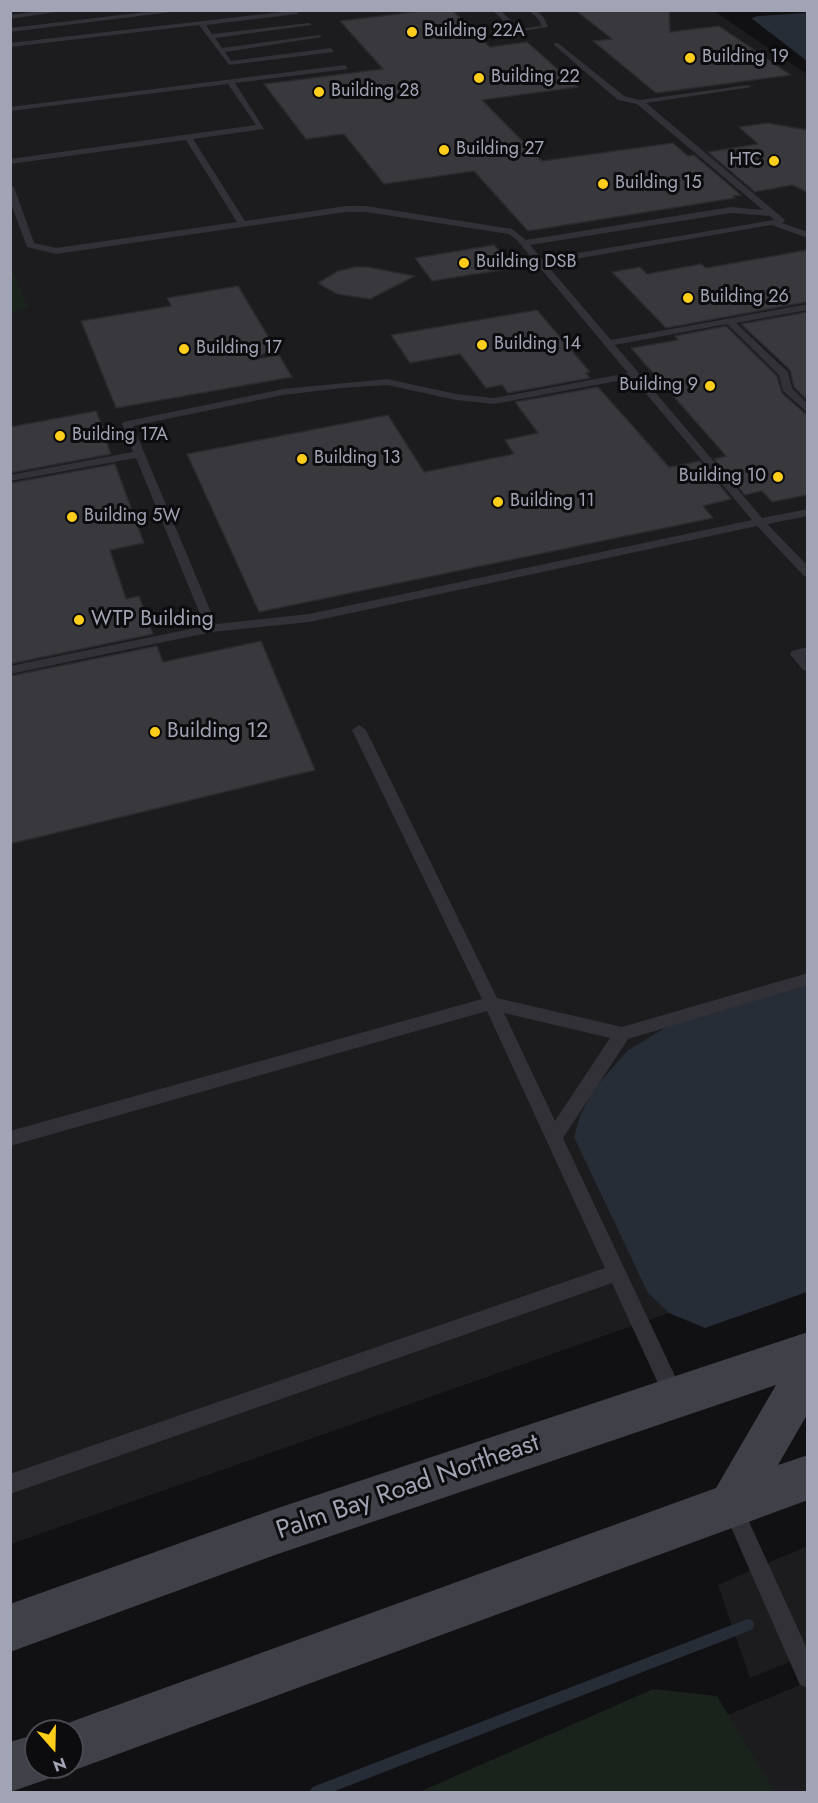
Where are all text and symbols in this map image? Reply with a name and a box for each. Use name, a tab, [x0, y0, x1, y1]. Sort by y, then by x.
place label: Building 22A	[424, 21, 525, 43]
marker: Building 22A	[405, 25, 419, 39]
place label: Building 19	[702, 47, 789, 69]
marker: Building 19	[683, 51, 697, 65]
place label: Building 22	[491, 67, 580, 89]
marker: Building 22	[472, 71, 486, 85]
place label: Building 28	[331, 81, 419, 103]
marker: Building 28	[312, 85, 326, 99]
place label: Building 27	[456, 139, 544, 161]
marker: Building 27	[437, 143, 451, 157]
place label: HTC	[729, 150, 762, 172]
marker: HTC	[767, 154, 781, 168]
place label: Building 15	[615, 173, 702, 195]
marker: Building 15	[596, 177, 610, 191]
place label: Building DSB	[476, 252, 577, 274]
marker: Building DSB	[457, 256, 471, 270]
place label: Building 26	[700, 287, 789, 309]
marker: Building 26	[681, 291, 695, 305]
place label: Building 14	[494, 334, 581, 356]
place label: Building 17	[196, 338, 282, 360]
marker: Building 14	[475, 338, 489, 352]
marker: Building 17	[177, 342, 191, 356]
place label: Building 9	[619, 375, 698, 397]
marker: Building 9	[703, 379, 717, 393]
place label: Building 17A	[72, 425, 168, 447]
marker: Building 17A	[53, 429, 67, 443]
place label: Building 13	[314, 448, 400, 470]
marker: Building 13	[295, 452, 309, 466]
place label: Building 10	[679, 466, 766, 488]
marker: Building 10	[771, 470, 785, 484]
place label: Building 11	[510, 491, 595, 513]
marker: Building 11	[491, 495, 505, 509]
place label: Building 5W	[84, 506, 180, 528]
marker: Building 5W	[65, 510, 79, 524]
place label: WTP Building	[91, 607, 214, 633]
marker: WTP Building	[72, 613, 86, 627]
place label: Building 12	[167, 719, 268, 745]
marker: Building 12	[148, 725, 162, 739]
street label: Palm Bay Road Northeast	[273, 1428, 543, 1548]
north arrow	[24, 1719, 84, 1779]
text: N	[50, 1752, 70, 1777]

